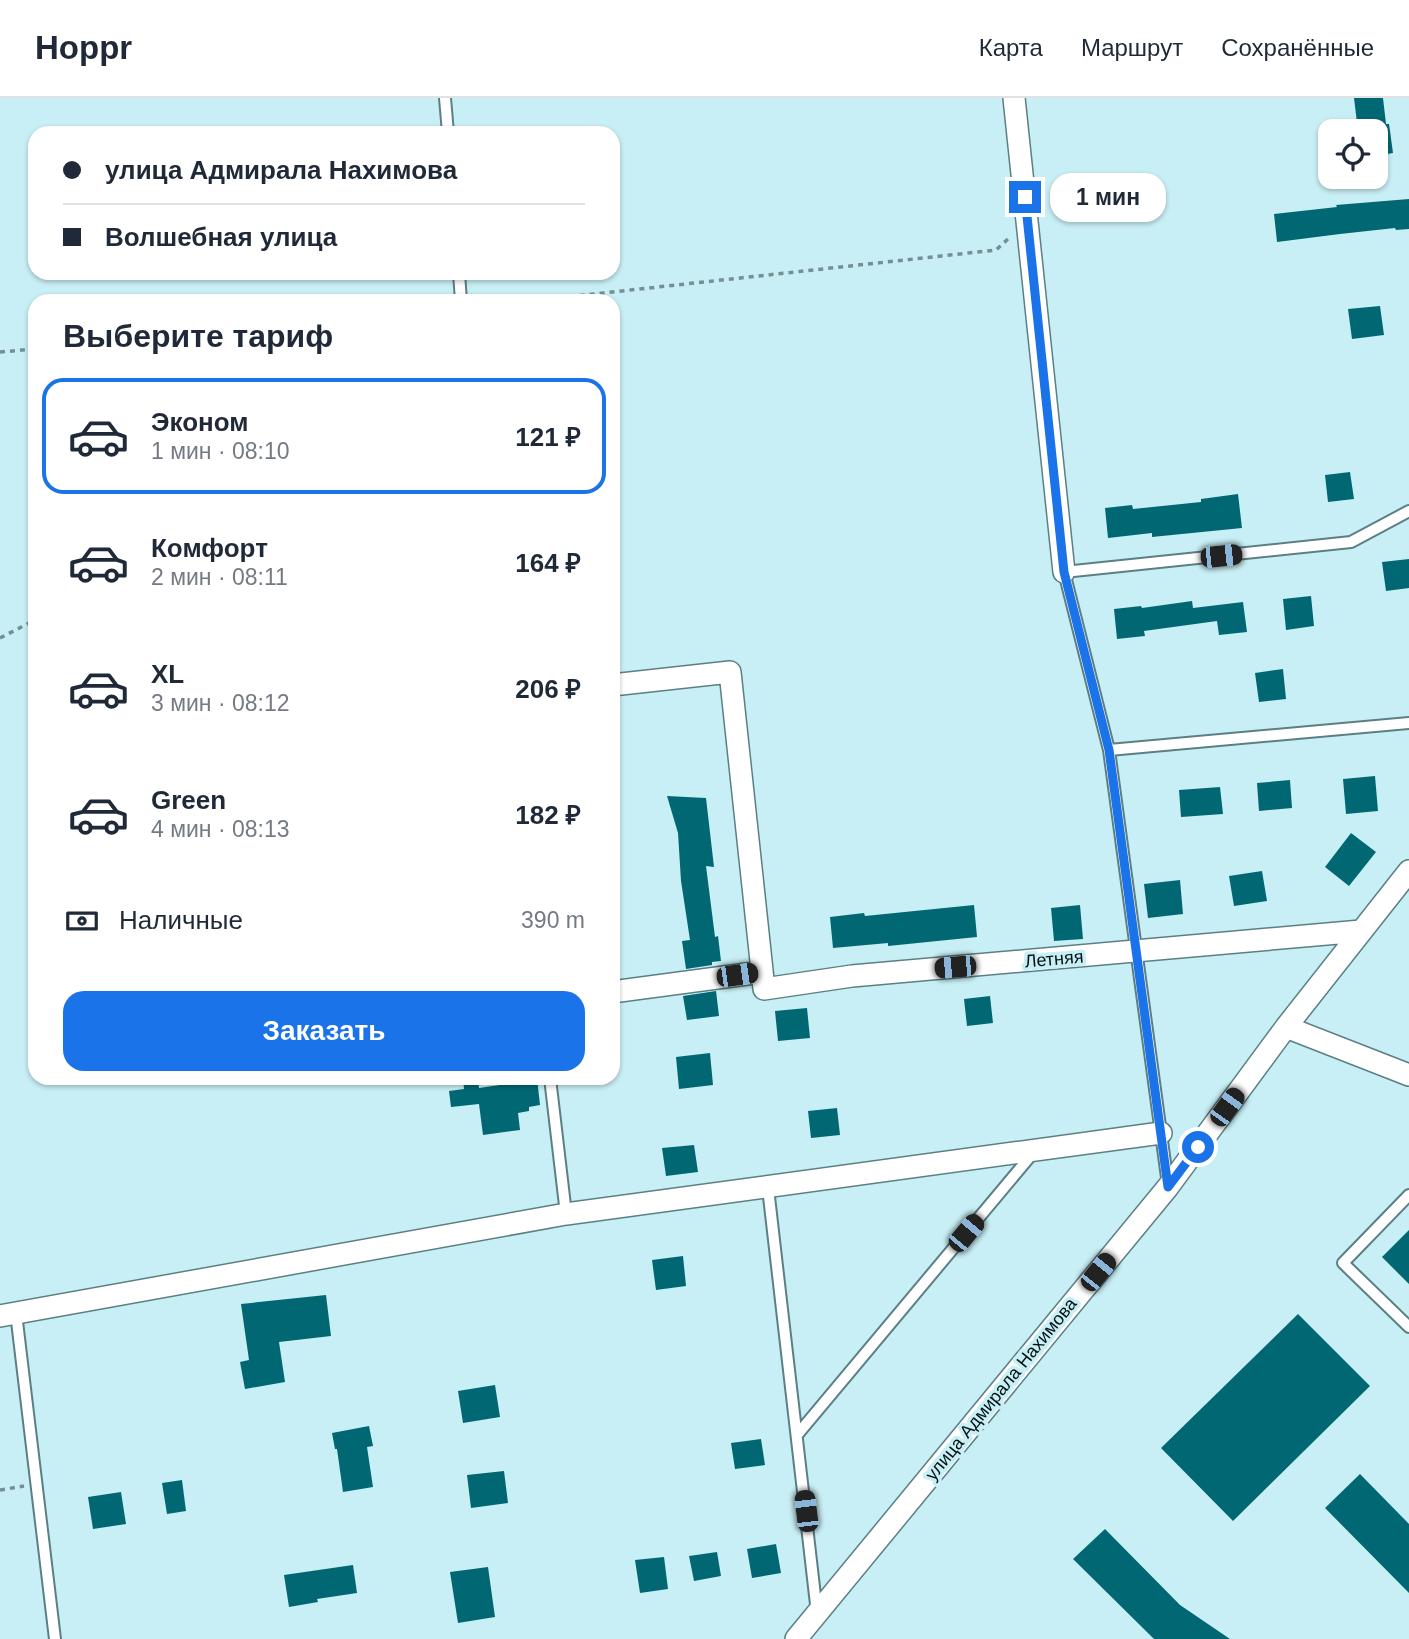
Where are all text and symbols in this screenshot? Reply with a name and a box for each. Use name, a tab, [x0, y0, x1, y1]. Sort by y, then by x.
text: Hoppr	[35, 29, 132, 66]
text: Карта	[979, 34, 1043, 61]
text: Маршрут	[1081, 34, 1183, 61]
text: Сохранённые	[1221, 34, 1374, 61]
map controls	[1318, 119, 1388, 189]
button: locate	[1318, 119, 1388, 189]
text: улица Адмирала Нахимова	[105, 155, 457, 185]
callout: 1 мин	[1050, 172, 1165, 222]
route end	[1009, 181, 1041, 213]
text: 1 мин	[1076, 184, 1140, 210]
text: Волшебная улица	[105, 222, 337, 252]
text: Выберите тариф	[63, 318, 333, 354]
icon: car	[67, 405, 130, 468]
text: Эконом	[151, 407, 249, 437]
text: 121 ₽	[515, 422, 581, 452]
text: 1 мин · 08:10	[151, 438, 290, 464]
icon: car	[67, 531, 130, 594]
text: Комфорт	[151, 533, 268, 563]
car	[1200, 543, 1243, 569]
text: 164 ₽	[515, 548, 581, 578]
text: 2 мин · 08:11	[151, 564, 288, 590]
icon: car	[67, 657, 130, 720]
text: XL	[151, 659, 184, 689]
text: 206 ₽	[515, 674, 581, 704]
text: 3 мин · 08:12	[151, 690, 290, 716]
icon: car	[67, 783, 130, 846]
text: Green	[151, 785, 226, 815]
text: 182 ₽	[515, 800, 581, 830]
text: 4 мин · 08:13	[151, 816, 290, 842]
icon: cash	[63, 902, 101, 940]
text: Наличные	[119, 905, 243, 935]
text: 390 m	[521, 907, 585, 933]
street label: Летняя	[1024, 946, 1084, 972]
car	[934, 955, 977, 979]
car	[715, 962, 760, 988]
button: Заказать	[63, 991, 585, 1071]
car	[1207, 1084, 1248, 1130]
route start	[1182, 1131, 1214, 1163]
car	[945, 1210, 988, 1256]
car	[1077, 1249, 1120, 1295]
street label: улица Адмирала Нахимова	[921, 1293, 1081, 1484]
car	[794, 1489, 819, 1533]

